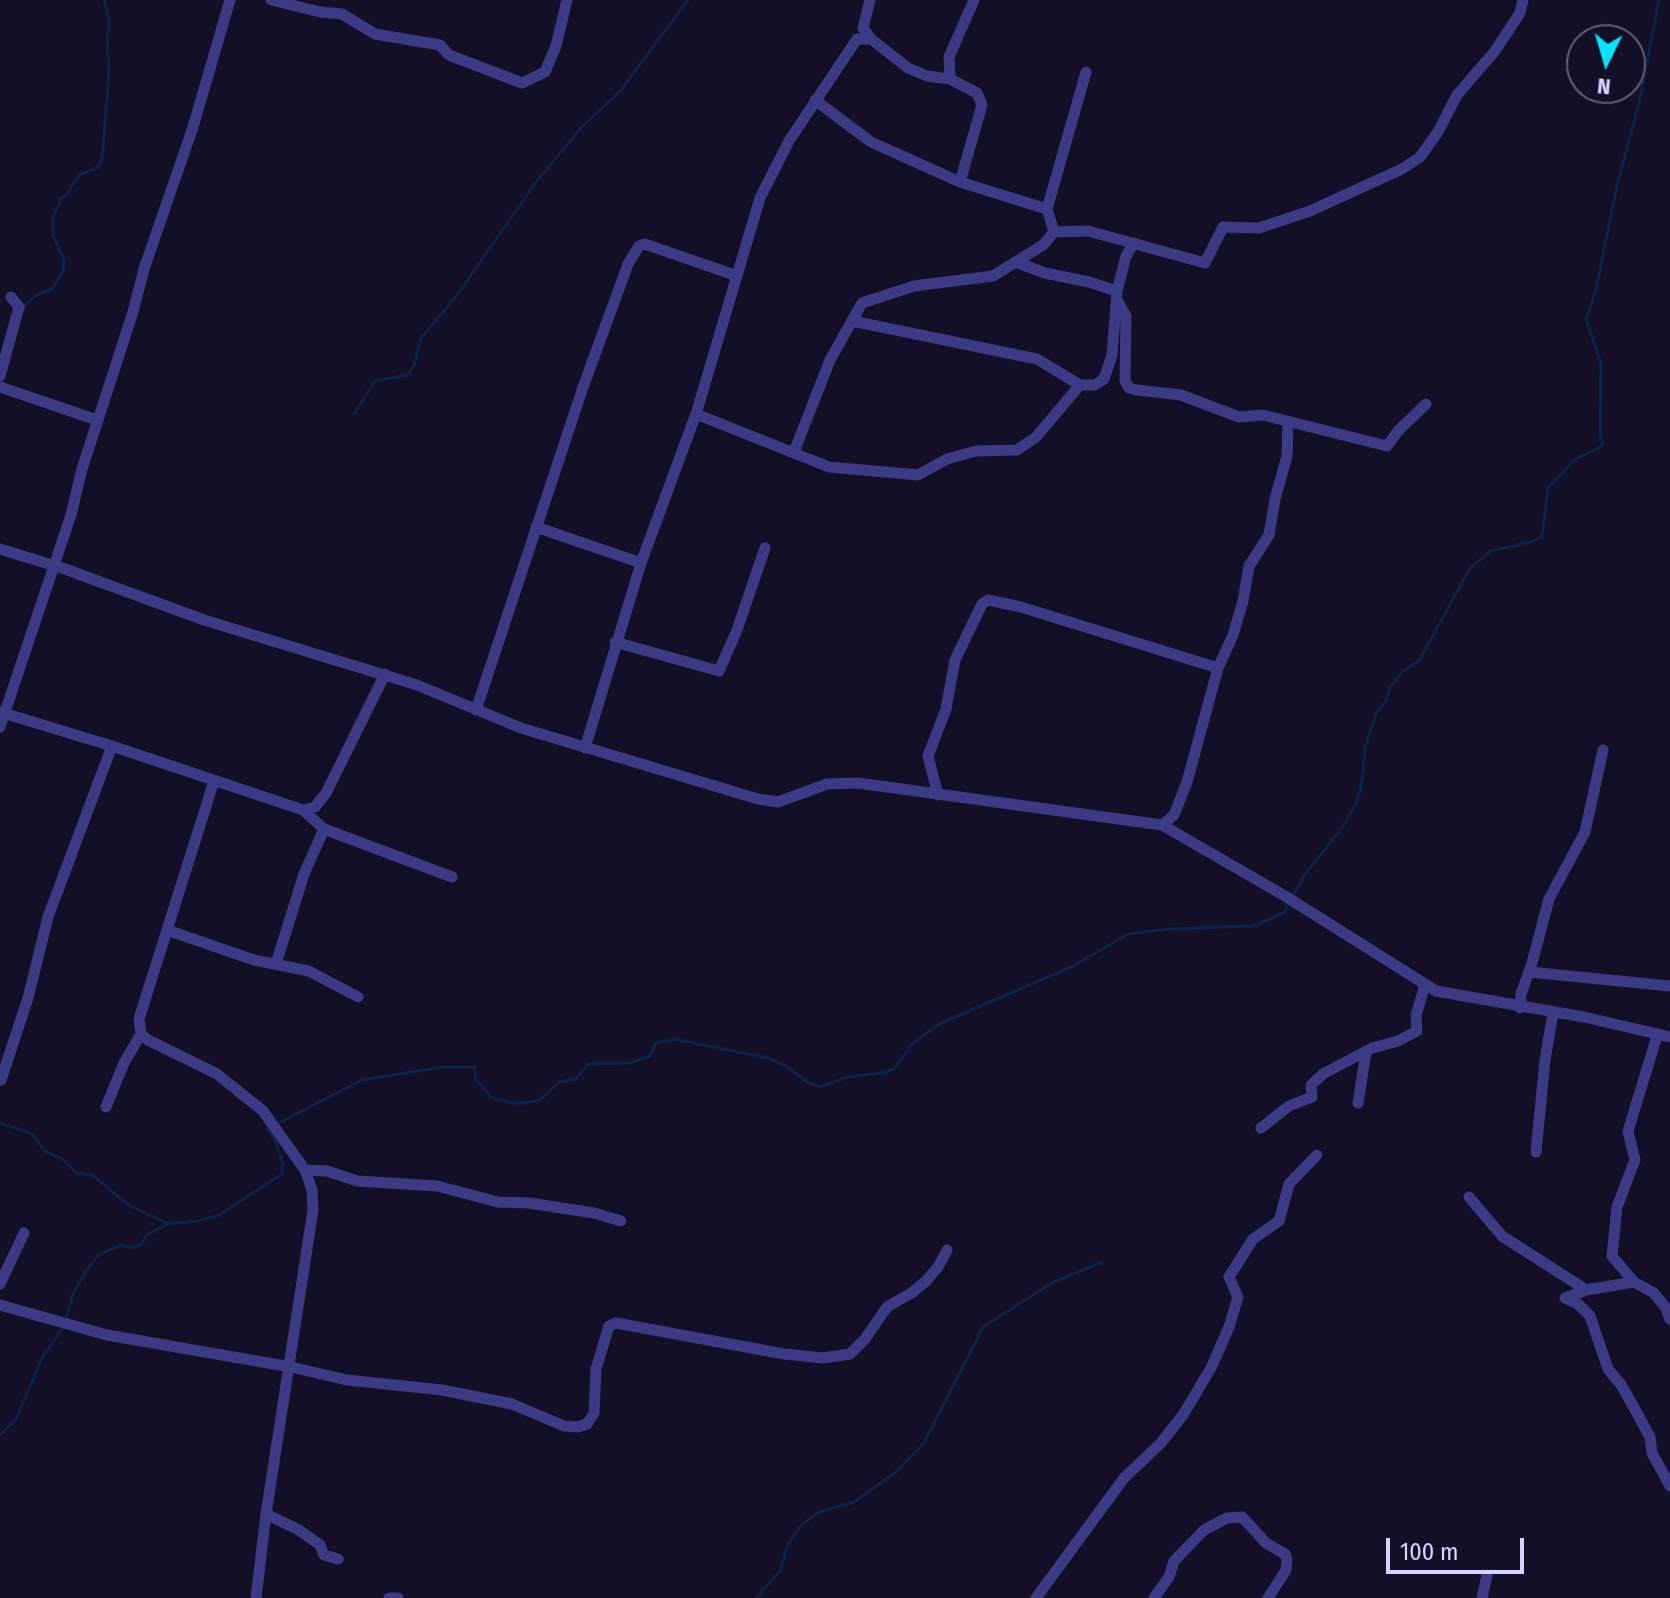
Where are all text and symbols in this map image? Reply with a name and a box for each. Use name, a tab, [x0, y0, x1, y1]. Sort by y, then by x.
north arrow	[1566, 24, 1646, 104]
text: N	[1596, 72, 1612, 100]
scale bar	[1390, 1522, 1528, 1572]
text: 100 m	[1400, 1538, 1458, 1566]

